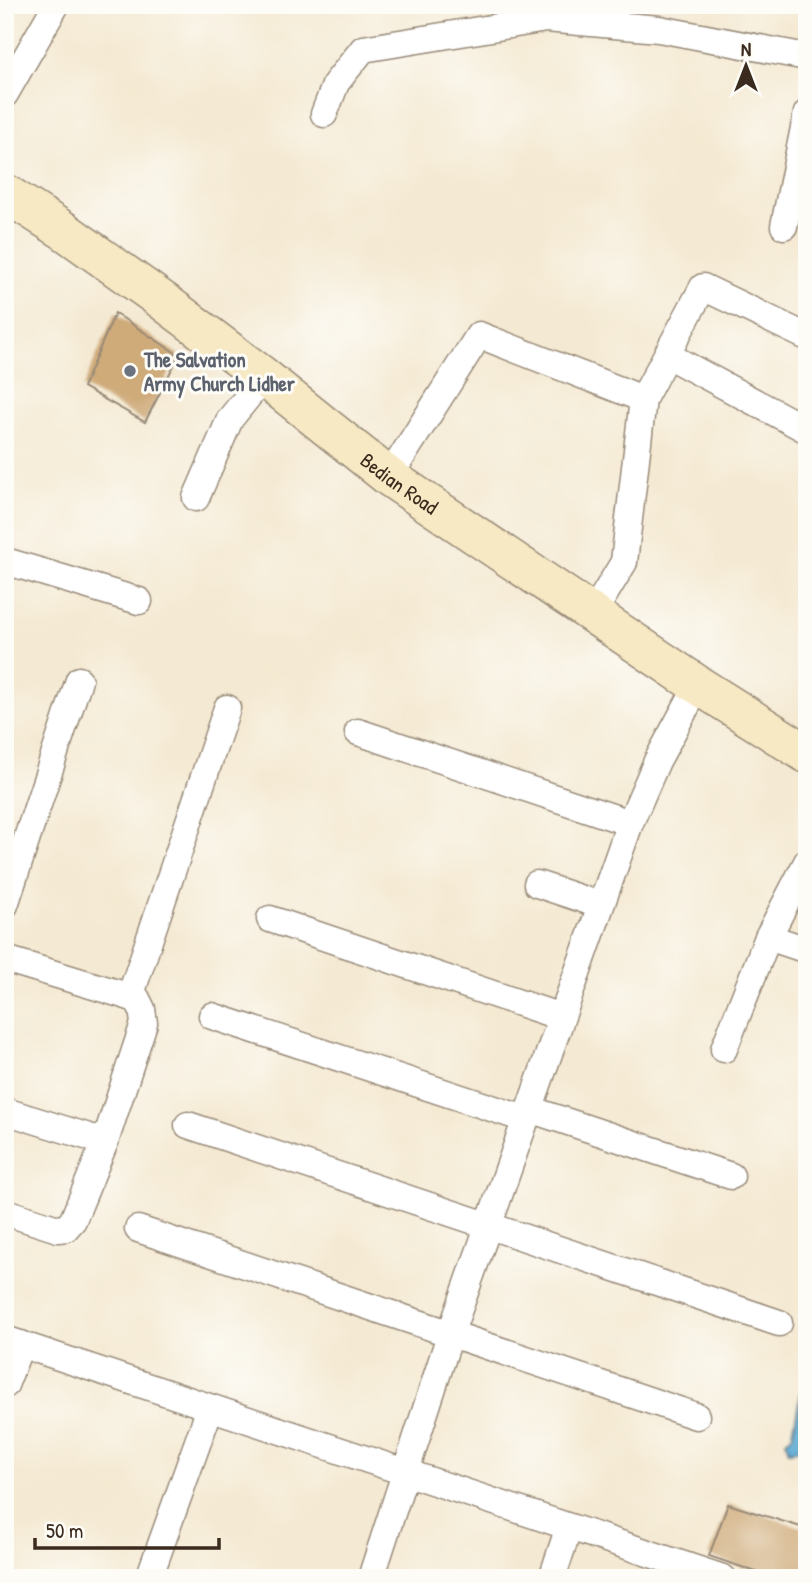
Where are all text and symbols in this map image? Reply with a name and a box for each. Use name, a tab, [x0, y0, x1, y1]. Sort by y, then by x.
north arrow	[710, 32, 780, 102]
text: N	[741, 36, 751, 62]
place label: The Salvation Army Church Lidher	[143, 345, 296, 399]
marker: The Salvation Army Church Lidher	[122, 363, 138, 379]
street label: Bedian Road	[355, 445, 444, 521]
scale bar	[35, 1506, 219, 1550]
text: 50 m	[46, 1516, 83, 1545]

